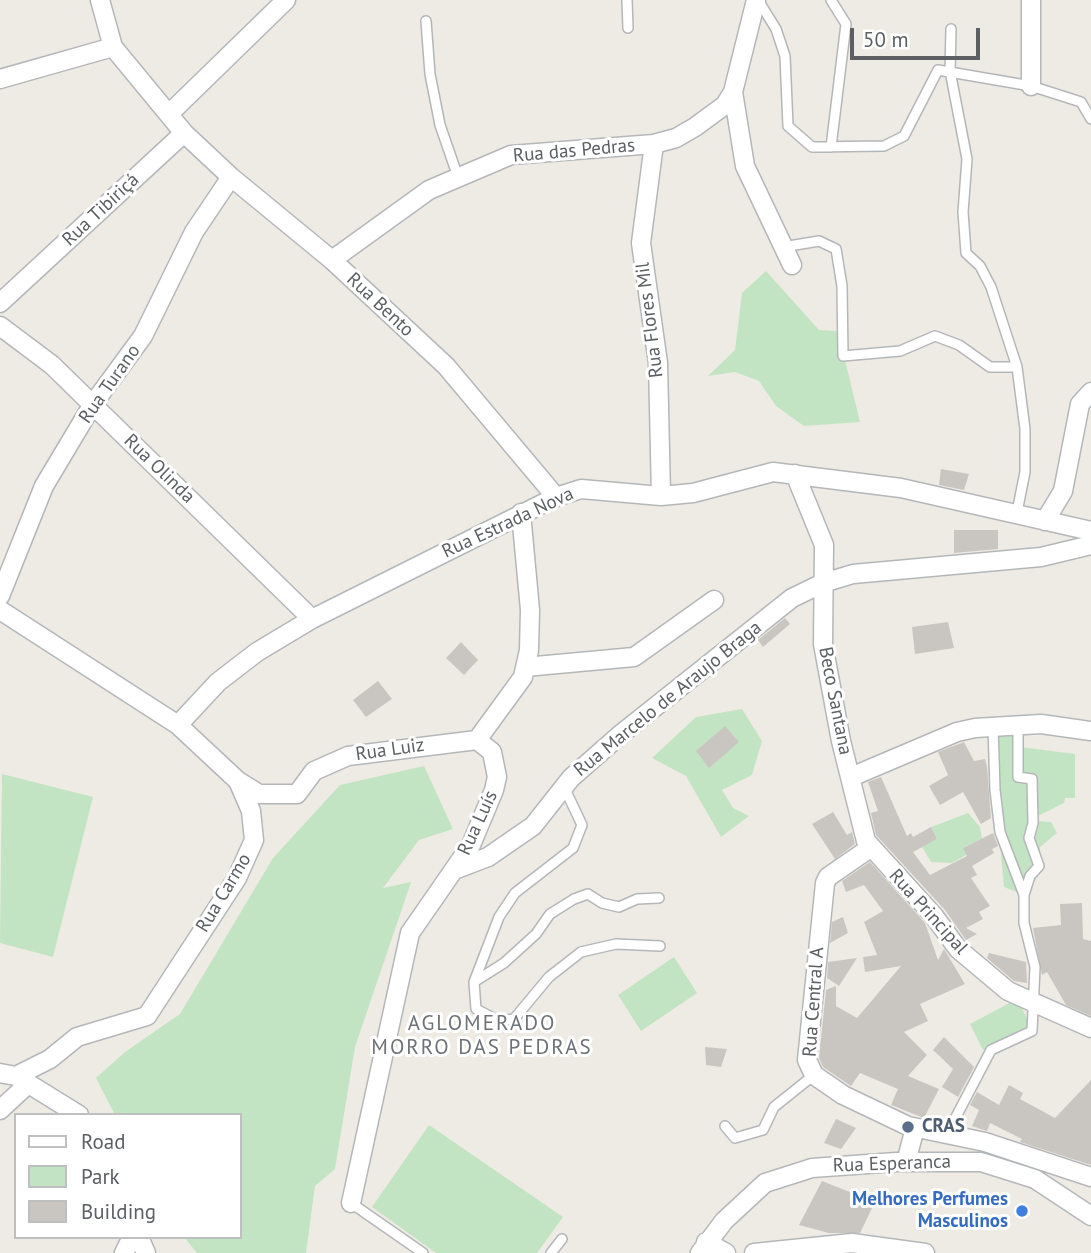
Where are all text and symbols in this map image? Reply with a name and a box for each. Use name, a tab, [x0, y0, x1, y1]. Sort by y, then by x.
scale bar	[853, 14, 982, 58]
text: 50 m	[863, 26, 909, 53]
street label: Rua das Pedras	[512, 134, 636, 168]
street label: Rua Tibiriçá	[58, 169, 144, 251]
street label: Rua Flores Mil	[632, 261, 668, 379]
street label: Rua Bento	[342, 268, 418, 342]
street label: Rua Turano	[75, 340, 145, 428]
street label: Rua Olinda	[119, 430, 199, 508]
street label: Rua Estrada Nova	[439, 483, 577, 563]
street label: Rua Marcelo de Araujo Braga	[570, 616, 766, 782]
street label: Beco Santana	[813, 645, 857, 757]
street label: Rua Luiz	[354, 734, 426, 766]
street label: Rua Luís	[453, 787, 503, 859]
street label: Rua Carmo	[192, 849, 256, 937]
street label: Rua Principal	[884, 865, 972, 959]
street label: Rua Central A	[799, 946, 829, 1058]
district label: AGLOMERADO MORRO DAS PEDRAS	[373, 1011, 591, 1061]
legend	[14, 1113, 242, 1239]
place label: CRAS	[922, 1116, 965, 1138]
marker: CRAS	[900, 1119, 916, 1135]
text: Road	[81, 1128, 125, 1155]
street label: Rua Esperanca	[833, 1151, 951, 1177]
text: Park	[81, 1163, 120, 1190]
place label: Melhores Perfumes Masculinos	[852, 1189, 1008, 1233]
text: Building	[81, 1198, 156, 1225]
marker: Melhores Perfumes Masculinos	[1014, 1203, 1030, 1219]

